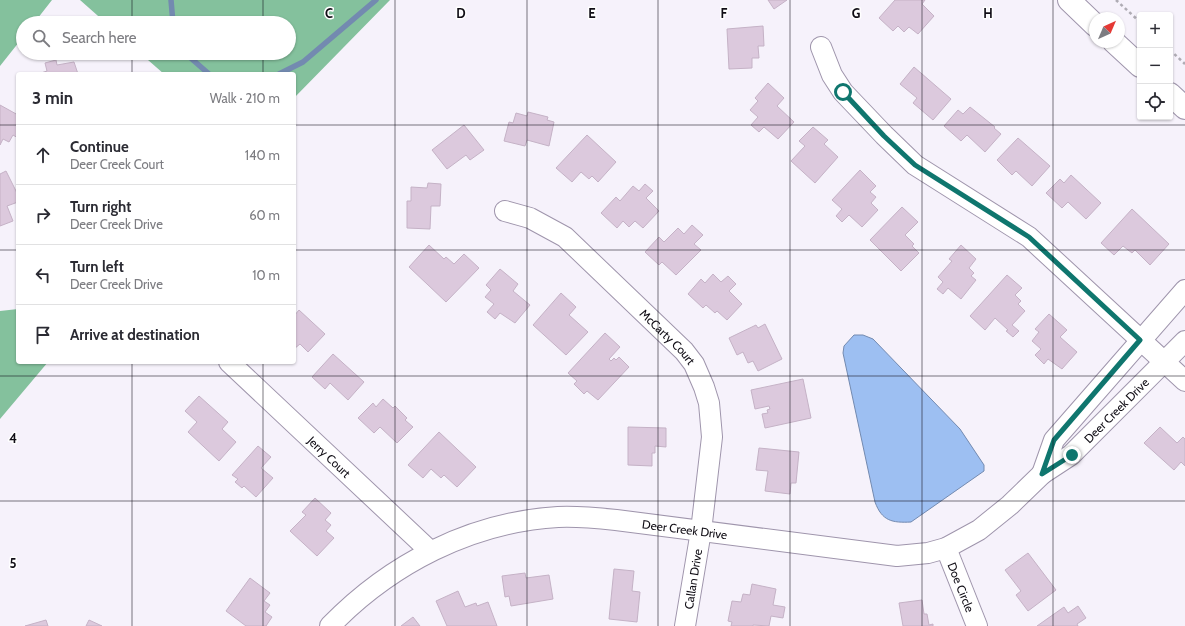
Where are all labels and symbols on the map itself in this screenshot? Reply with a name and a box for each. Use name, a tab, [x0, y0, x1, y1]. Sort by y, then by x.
text: C	[325, 5, 333, 21]
text: D	[456, 5, 466, 21]
text: E	[588, 5, 596, 21]
text: F	[721, 5, 728, 21]
text: G	[852, 5, 861, 21]
text: H	[983, 5, 993, 21]
north arrow	[1089, 12, 1125, 48]
route start	[834, 83, 852, 101]
street label: McCarty Court	[637, 306, 699, 367]
street label: Deer Creek Drive	[1080, 374, 1152, 446]
text: 4	[9, 430, 17, 446]
street label: Jerry Court	[304, 432, 354, 480]
route end	[1063, 446, 1081, 464]
street label: Deer Creek Drive	[641, 516, 728, 542]
street label: Callan Drive	[681, 548, 705, 610]
text: 5	[10, 555, 17, 571]
street label: Doe Circle	[945, 560, 978, 614]

